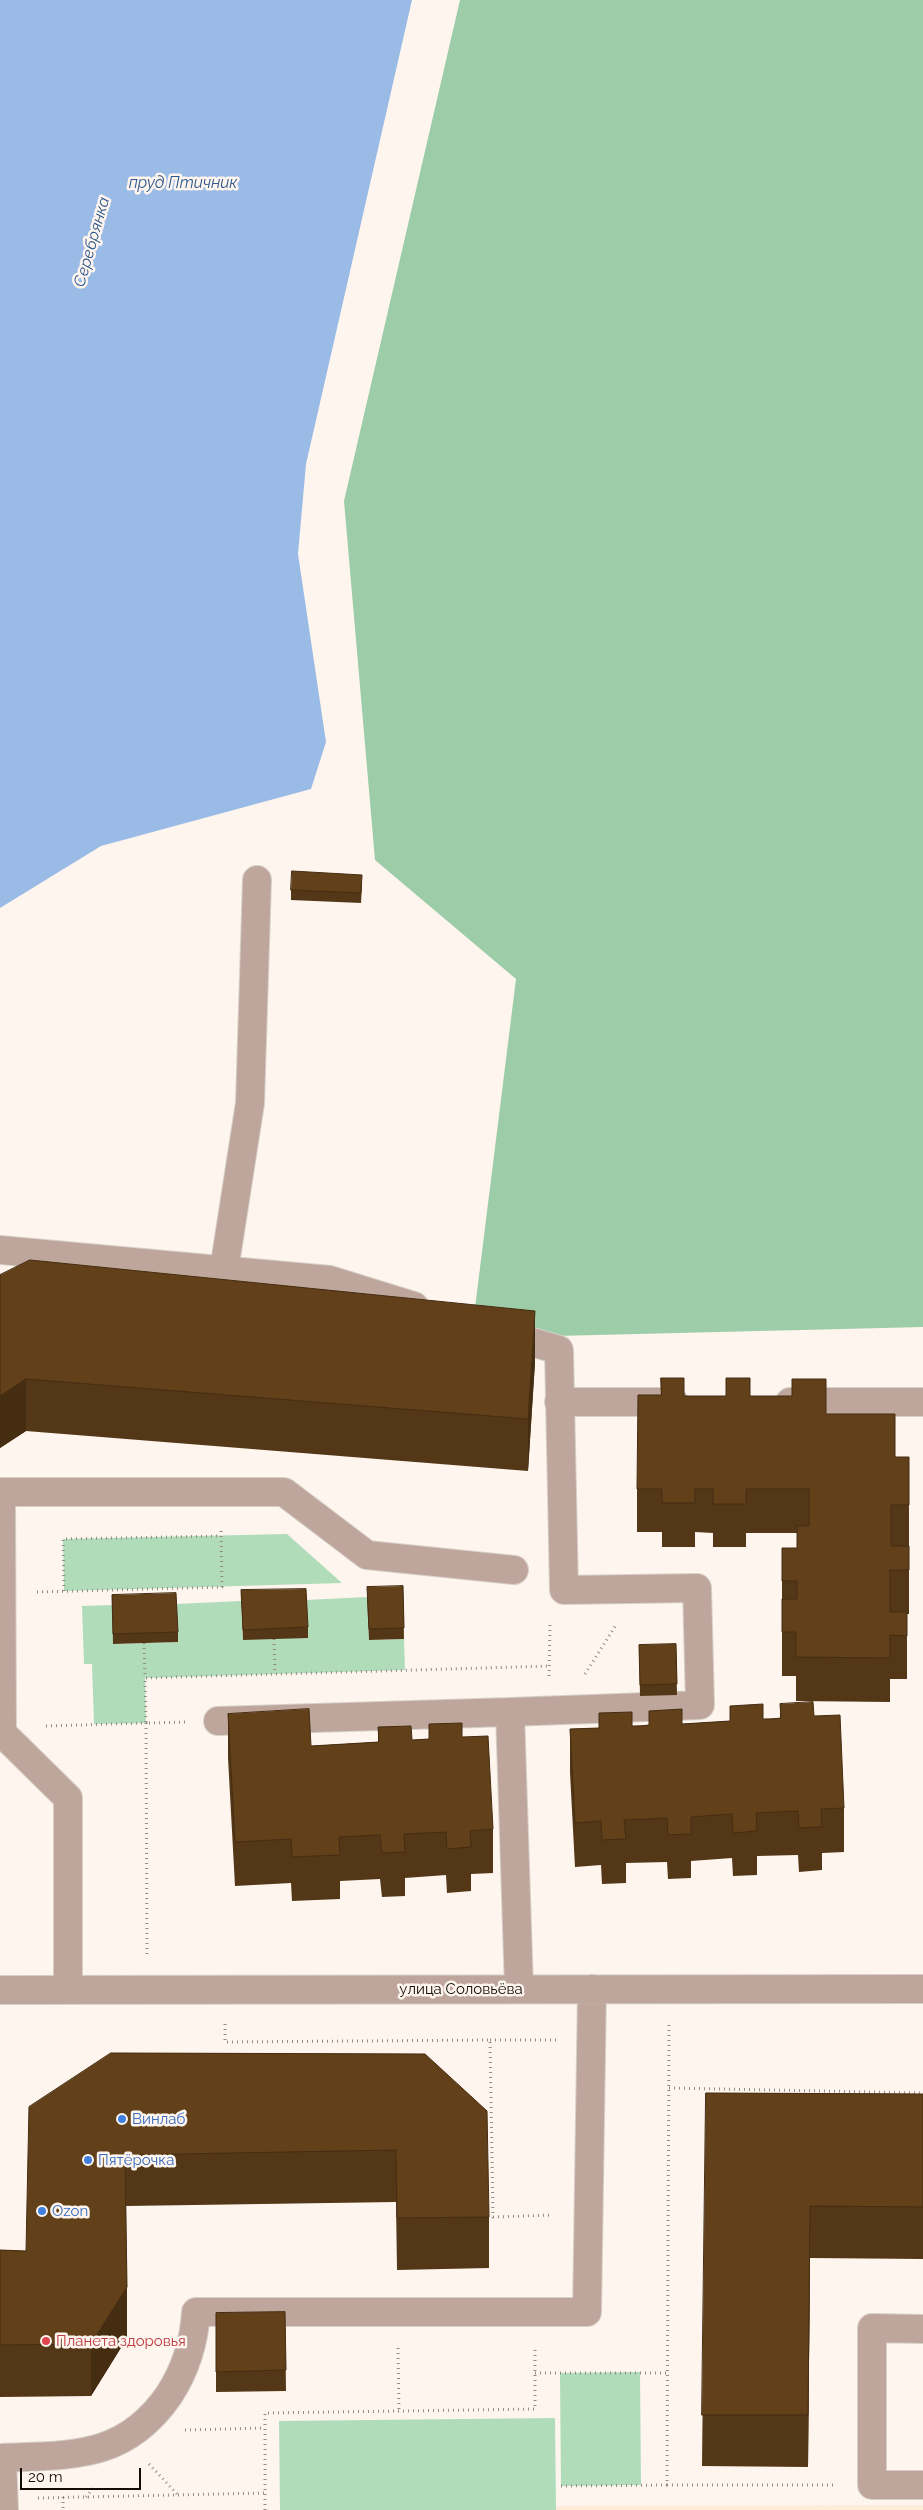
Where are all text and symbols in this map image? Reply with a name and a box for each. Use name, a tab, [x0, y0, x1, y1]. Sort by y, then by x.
water label: пруд Птичник	[129, 173, 237, 193]
water label: Серебрянка	[70, 195, 114, 289]
street label: улица Соловьёва	[399, 1980, 523, 1998]
place label: Винлаб	[132, 2110, 185, 2128]
marker: Винлаб	[116, 2113, 128, 2125]
place label: Пятёрочка	[98, 2151, 174, 2169]
marker: Пятёрочка	[82, 2154, 94, 2166]
place label: Ozon	[52, 2202, 88, 2220]
marker: Ozon	[36, 2205, 48, 2217]
place label: Планета здоровья	[56, 2332, 186, 2350]
marker: Планета здоровья	[40, 2335, 52, 2347]
scale bar	[22, 2458, 144, 2490]
text: 20 m	[28, 2468, 63, 2486]

